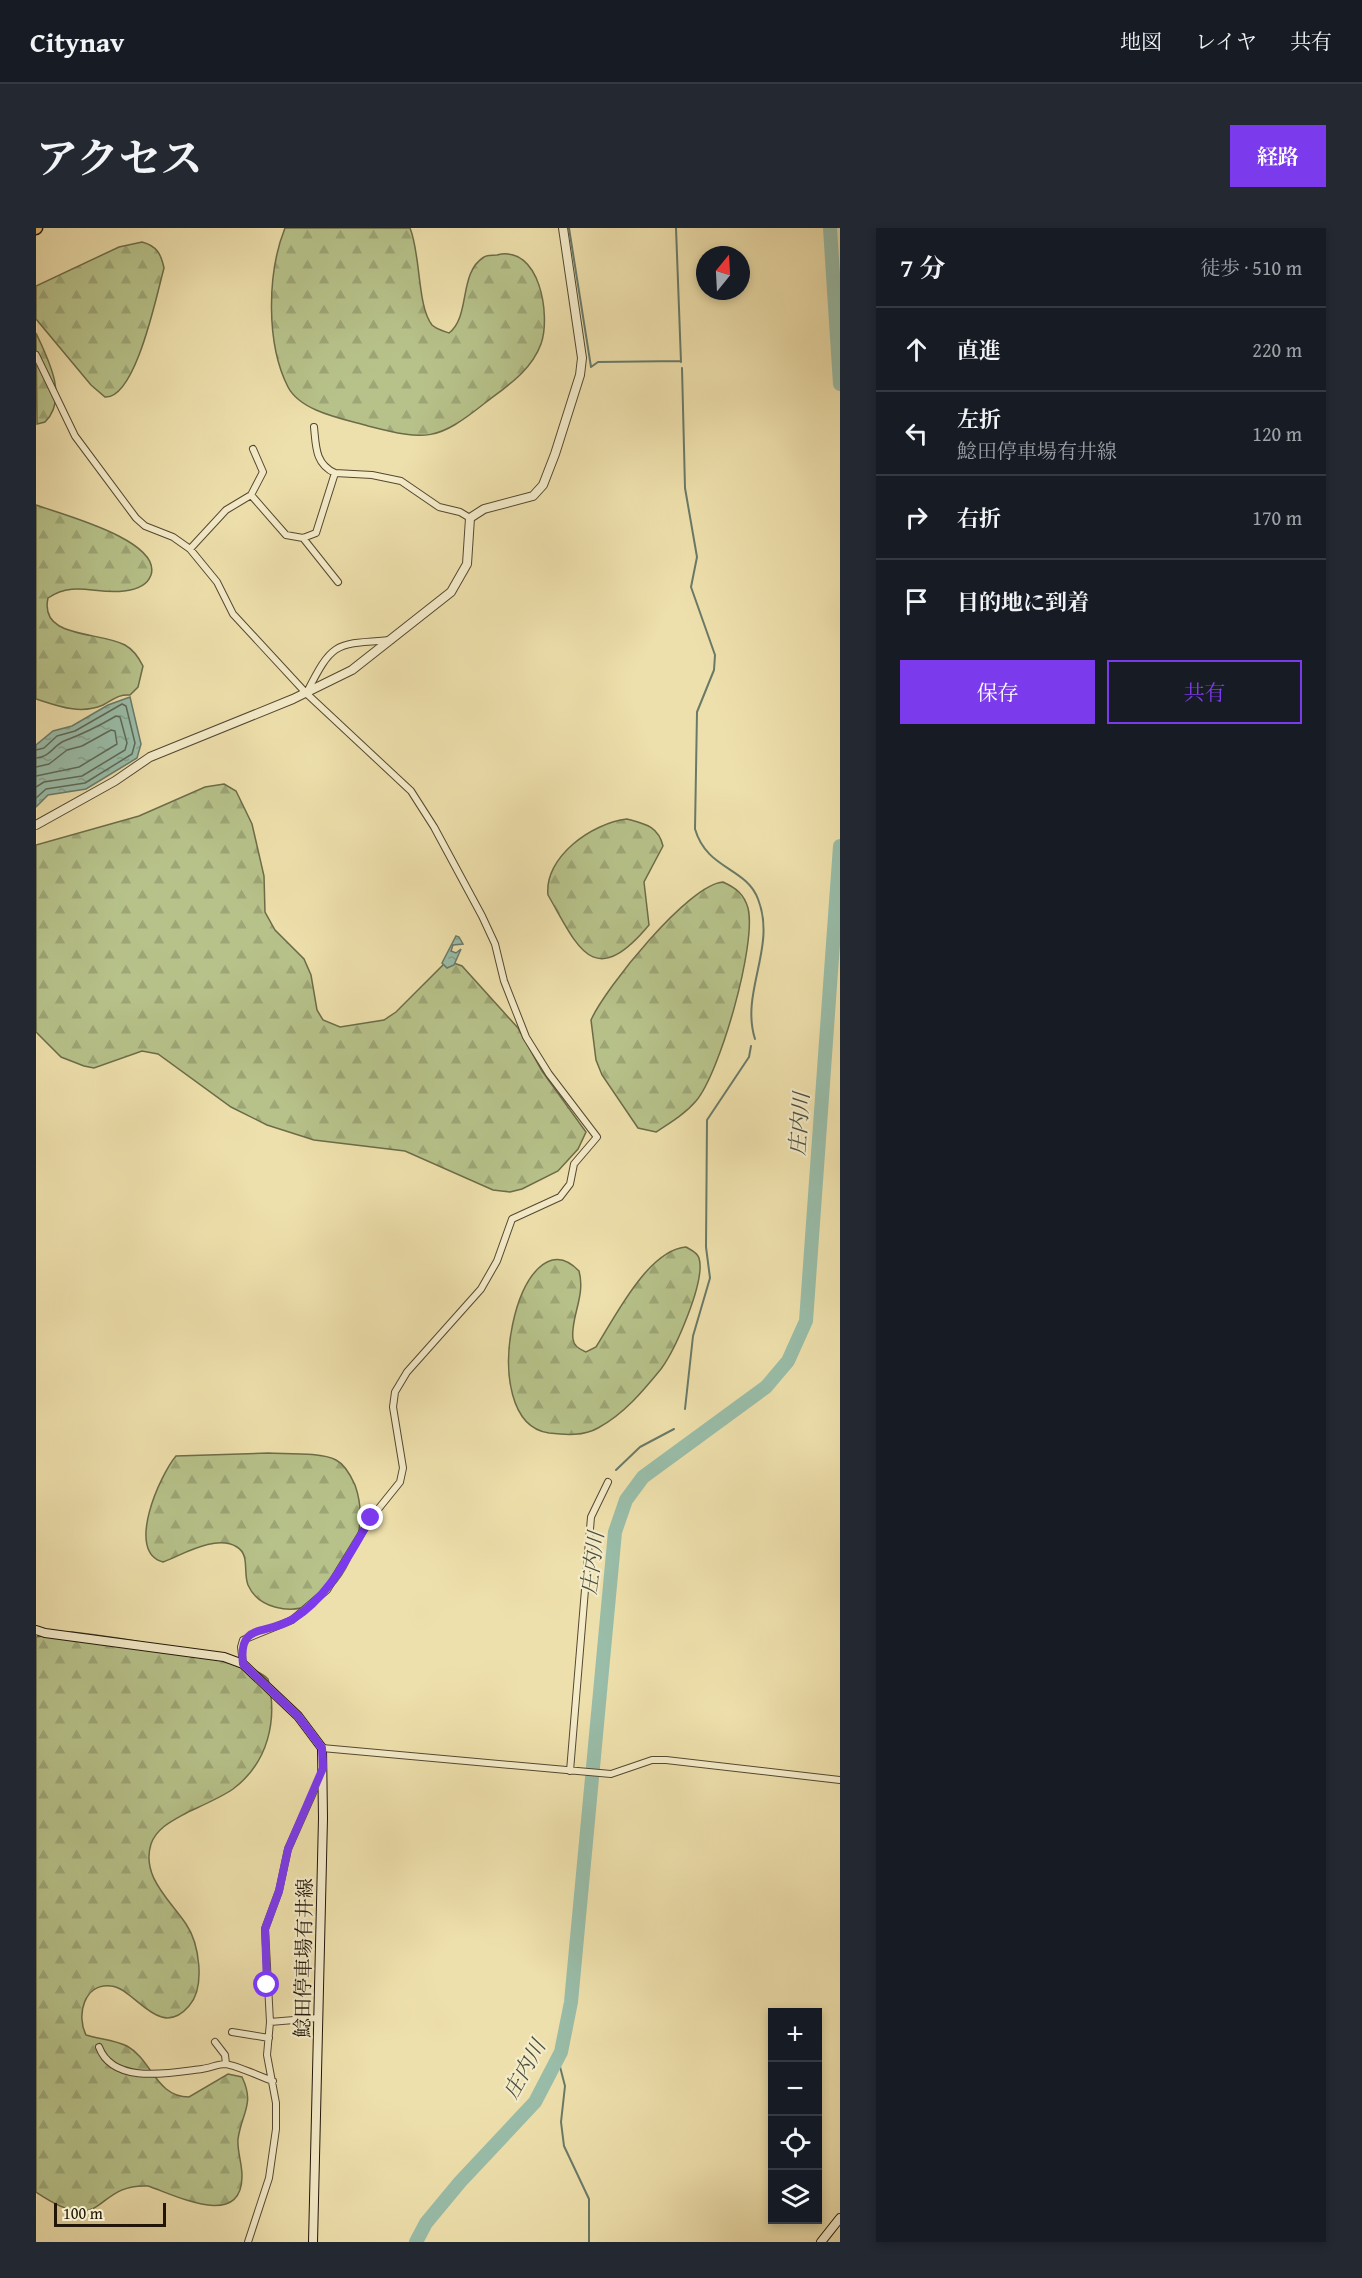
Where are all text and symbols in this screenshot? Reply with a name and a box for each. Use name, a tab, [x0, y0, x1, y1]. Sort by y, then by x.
text: Citynav	[30, 21, 124, 62]
text: 地図	[1120, 26, 1162, 57]
text: レイヤ	[1195, 26, 1257, 57]
text: 共有	[1290, 26, 1332, 57]
button: 経路	[1230, 125, 1326, 187]
text: アクセス	[36, 127, 203, 188]
north arrow	[696, 246, 750, 300]
text: 7 分	[900, 248, 945, 287]
text: 徒歩 · 510 m	[1200, 253, 1302, 282]
icon: ahead	[900, 333, 933, 366]
text: 直進	[957, 334, 1001, 366]
text: 220 m	[1252, 335, 1302, 364]
text: 左折	[957, 403, 1001, 435]
icon: left	[900, 417, 933, 450]
text: 120 m	[1252, 419, 1302, 448]
text: 鯰田停車場有井線	[957, 436, 1117, 465]
icon: right	[900, 501, 933, 534]
text: 右折	[957, 502, 1001, 534]
text: 170 m	[1252, 503, 1302, 532]
icon: arrive	[900, 585, 933, 618]
text: 目的地に到着	[957, 586, 1089, 618]
button: 保存	[900, 660, 1095, 724]
button: 共有	[1107, 660, 1302, 724]
water label: 庄内川	[781, 1090, 817, 1157]
route end	[357, 1504, 383, 1530]
water label: 庄内川	[573, 1528, 611, 1596]
street label: 鯰田停車場有井線	[287, 1878, 319, 2038]
route start	[253, 1971, 279, 1997]
map controls	[768, 2008, 822, 2224]
button: +	[768, 2008, 822, 2062]
water label: 庄内川	[495, 2032, 554, 2104]
button: −	[768, 2062, 822, 2116]
button: locate	[768, 2116, 822, 2170]
button: layers	[768, 2170, 822, 2224]
scale bar	[54, 2200, 166, 2228]
text: 100 m	[63, 2201, 103, 2225]

